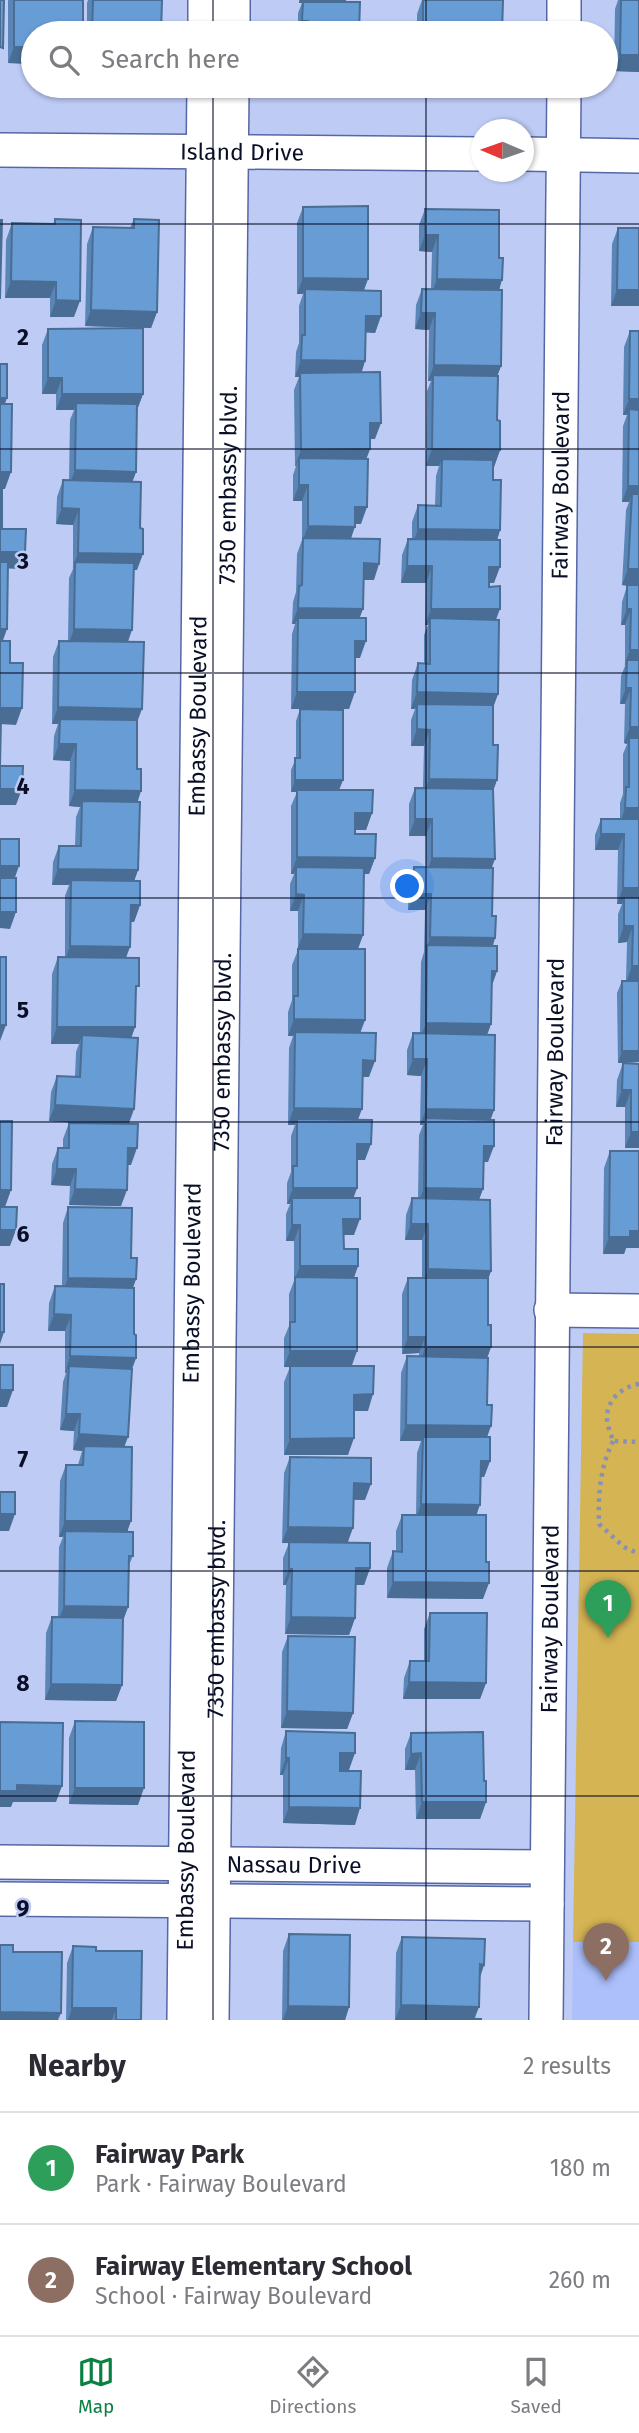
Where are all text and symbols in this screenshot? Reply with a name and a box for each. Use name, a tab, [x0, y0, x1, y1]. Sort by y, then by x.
search box	[21, 21, 618, 98]
icon: search	[45, 41, 83, 79]
text: Search here	[101, 44, 240, 75]
north arrow	[471, 119, 534, 182]
street label: Island Drive	[180, 137, 304, 167]
text: 2	[17, 323, 29, 351]
street label: 7350 embassy blvd.	[213, 385, 243, 585]
street label: Fairway Boulevard	[545, 390, 575, 580]
text: 3	[16, 547, 29, 575]
street label: Embassy Boulevard	[182, 615, 213, 817]
text: 4	[17, 772, 30, 800]
your location	[390, 869, 424, 903]
street label: 7350 embassy blvd.	[207, 952, 237, 1152]
street label: Fairway Boulevard	[540, 957, 570, 1147]
text: 5	[17, 996, 29, 1024]
street label: Embassy Boulevard	[177, 1182, 207, 1384]
text: 6	[17, 1220, 30, 1248]
text: 7	[18, 1445, 29, 1473]
street label: 7350 embassy blvd.	[201, 1519, 231, 1719]
street label: Fairway Boulevard	[535, 1524, 565, 1714]
pin: 1	[585, 1580, 631, 1638]
text: 8	[16, 1669, 30, 1697]
street label: Embassy Boulevard	[171, 1749, 201, 1951]
street label: Nassau Drive	[226, 1850, 362, 1879]
text: 9	[17, 1894, 30, 1922]
pin: 2	[583, 1923, 629, 1981]
text: Nearby	[28, 2048, 126, 2084]
text: 2 results	[523, 2052, 611, 2080]
text: Fairway Park	[95, 2139, 244, 2170]
text: 1	[46, 2154, 56, 2182]
text: 180 m	[550, 2154, 611, 2182]
text: Park · Fairway Boulevard	[95, 2170, 347, 2198]
text: Fairway Elementary School	[95, 2251, 412, 2282]
text: 2	[45, 2266, 57, 2294]
text: 260 m	[549, 2266, 611, 2294]
text: School · Fairway Boulevard	[95, 2282, 372, 2310]
tab: Map	[77, 2353, 115, 2418]
tab: Directions	[269, 2353, 356, 2418]
tab: Saved	[511, 2353, 562, 2418]

